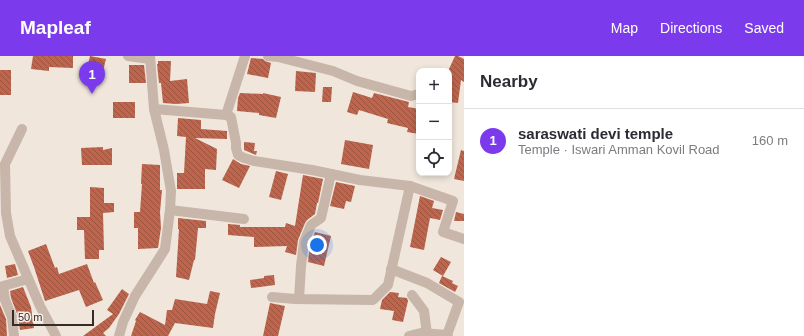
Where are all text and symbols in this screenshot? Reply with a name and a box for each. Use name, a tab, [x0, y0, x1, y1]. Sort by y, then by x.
text: Mapleaf	[20, 17, 91, 38]
text: Map	[611, 20, 638, 36]
text: Directions	[660, 20, 722, 36]
text: Saved	[744, 20, 784, 36]
pin: 1	[79, 61, 105, 94]
map controls	[416, 68, 452, 176]
button: +	[416, 68, 452, 104]
text: Nearby	[480, 72, 538, 91]
button: −	[416, 104, 452, 140]
text: saraswati devi temple	[518, 125, 673, 142]
text: 1	[489, 133, 497, 148]
text: 160 m	[752, 133, 788, 148]
button: locate	[416, 140, 452, 176]
text: Temple · Iswari Amman Kovil Road	[518, 142, 720, 157]
your location	[307, 235, 327, 255]
scale bar	[12, 308, 94, 327]
text: 50 m	[18, 311, 42, 323]

